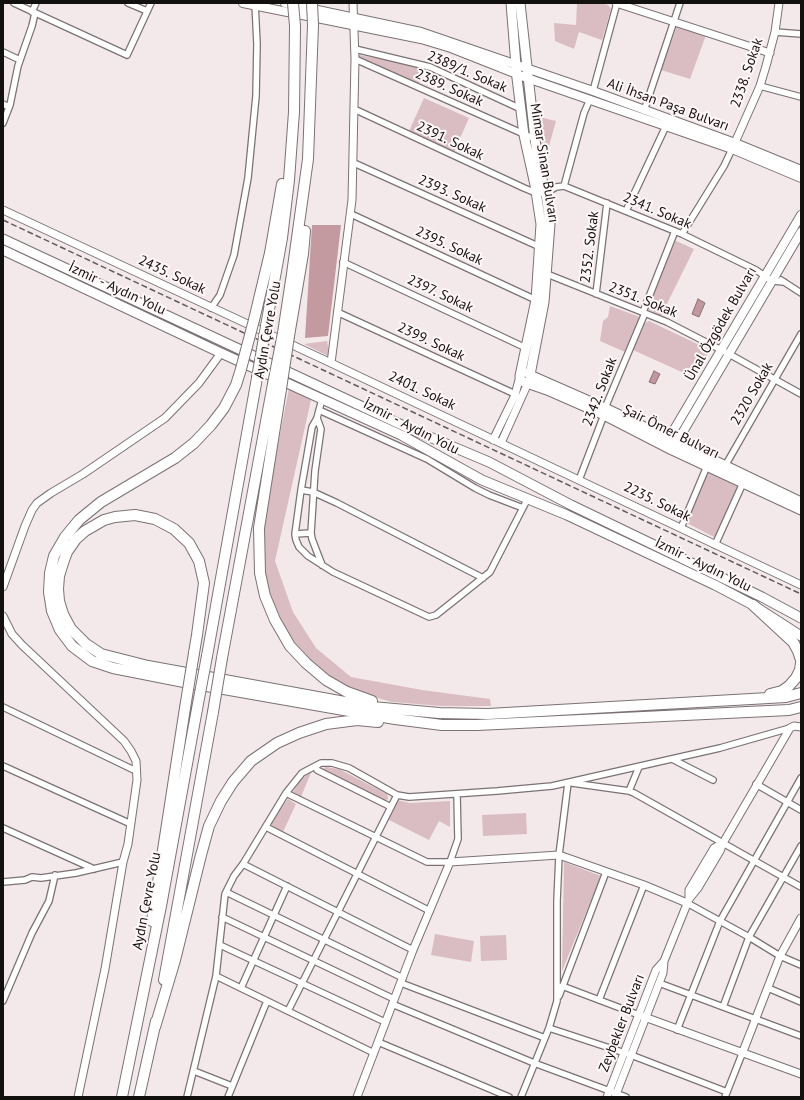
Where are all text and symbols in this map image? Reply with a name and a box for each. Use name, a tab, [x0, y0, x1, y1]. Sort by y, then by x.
street label: 2338. Sokak	[727, 36, 767, 110]
street label: 2389/1. Sokak	[425, 48, 509, 96]
street label: 2389. Sokak	[412, 66, 486, 110]
street label: Ali İhsan Paşa Bulvarı	[605, 75, 731, 135]
street label: Mimar Sinan Bulvarı	[526, 102, 562, 224]
street label: 2391. Sokak	[414, 118, 486, 164]
street label: 2393. Sokak	[415, 172, 489, 216]
street label: 2341. Sokak	[620, 189, 694, 233]
street label: 2352. Sokak	[577, 210, 603, 284]
street label: 2395. Sokak	[413, 223, 485, 269]
street label: 2435. Sokak	[136, 252, 208, 298]
street label: İzmir - Aydın Yolu	[66, 259, 168, 319]
street label: Ünal Özgödek Bulvarı	[681, 264, 761, 384]
street label: 2397. Sokak	[404, 271, 476, 317]
street label: 2351. Sokak	[606, 279, 680, 321]
street label: Aydın Çevre Yolu	[251, 280, 285, 380]
street label: 2399. Sokak	[395, 319, 467, 365]
street label: 2342. Sokak	[579, 355, 621, 429]
street label: 2320 Sokak	[727, 360, 777, 428]
street label: 2401. Sokak	[386, 368, 458, 414]
street label: İzmir - Aydın Yolu	[360, 396, 462, 458]
street label: Şair Ömer Bulvarı	[620, 401, 722, 463]
street label: 2235. Sokak	[621, 479, 693, 525]
street label: İzmir - Aydın Yolu	[652, 534, 754, 596]
street label: Aydın Çevre Yolu	[129, 851, 165, 951]
street label: Zeybekler Bulvarı	[596, 972, 648, 1074]

